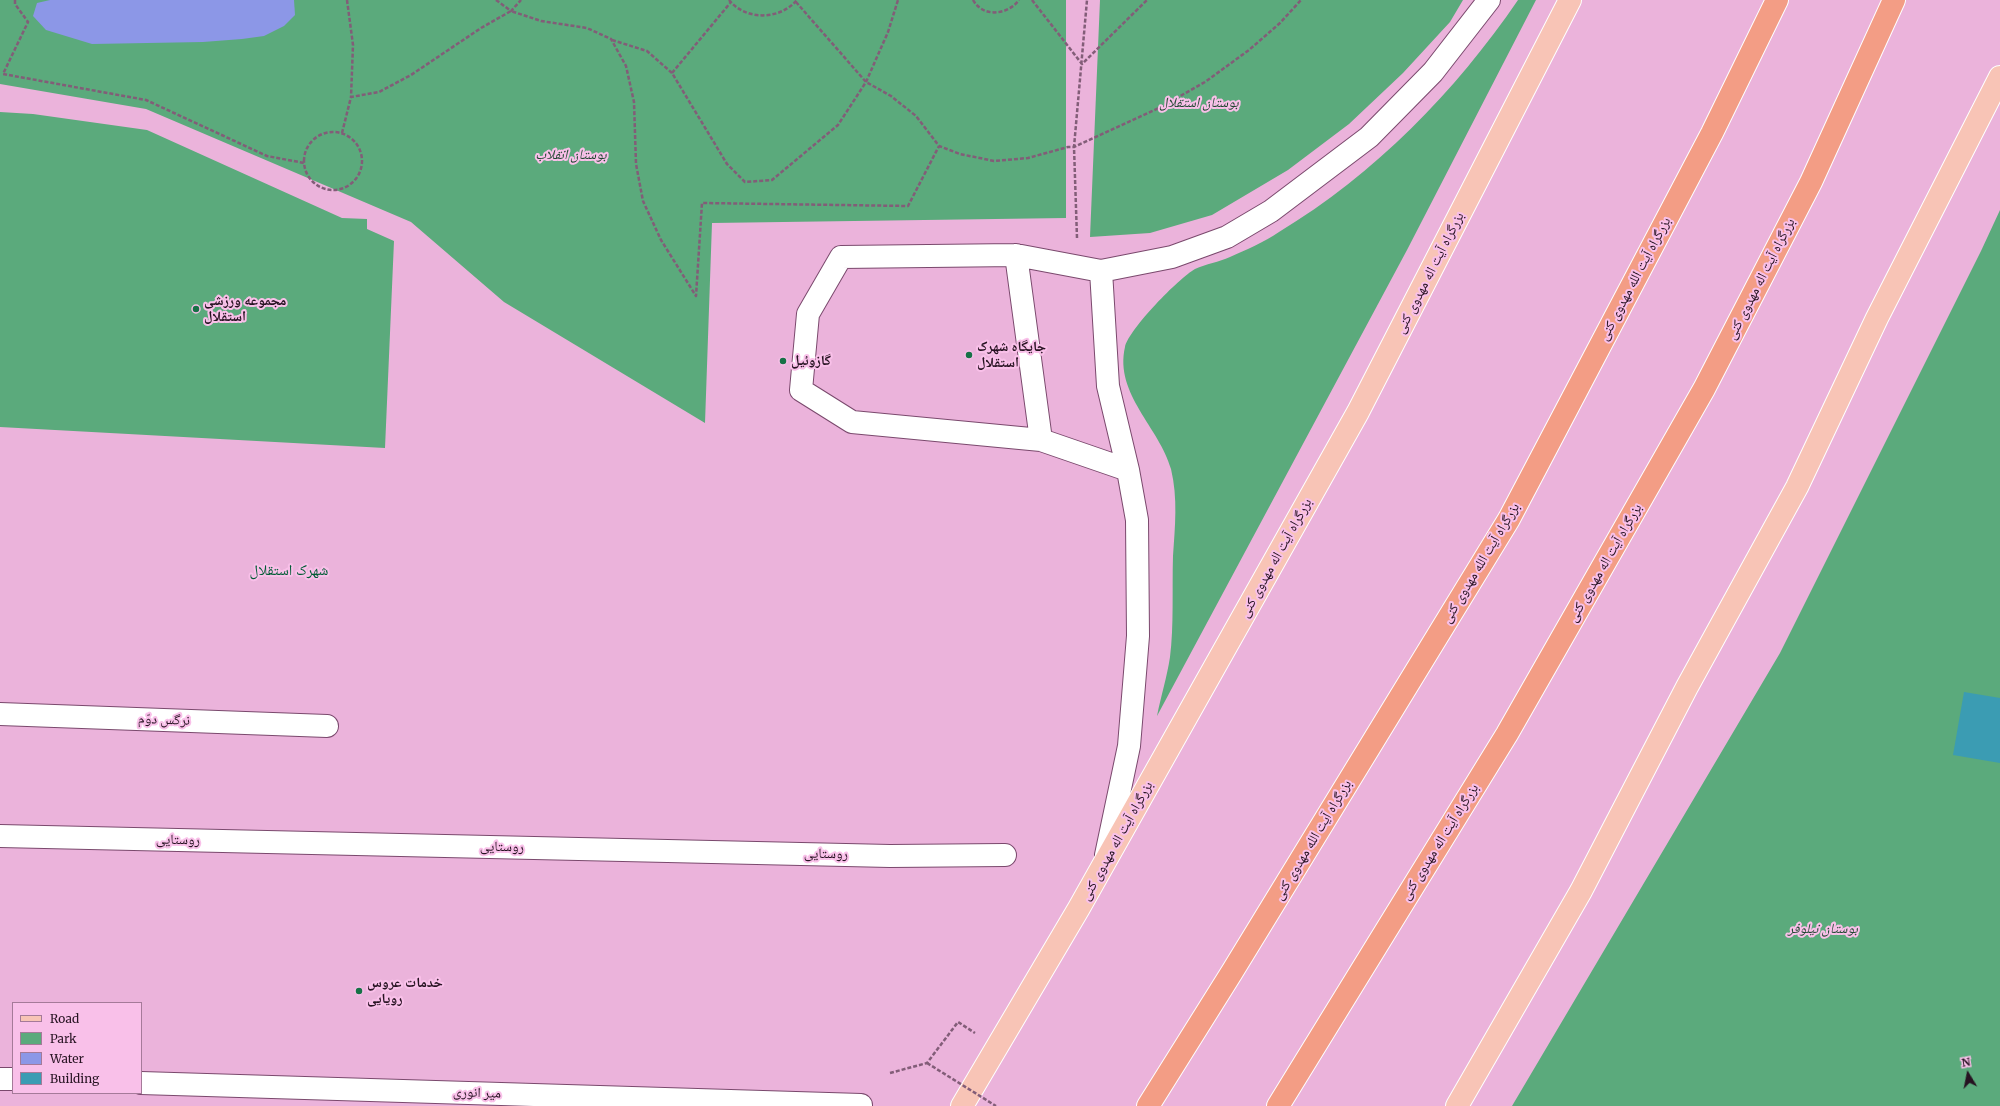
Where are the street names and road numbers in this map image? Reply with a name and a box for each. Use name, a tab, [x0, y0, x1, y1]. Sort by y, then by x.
street label: بزرگراه آیت اله مهدوی کنی	[1392, 210, 1468, 336]
street label: بزرگراه آیت الله مهدوی کنی	[1595, 214, 1675, 344]
street label: بزرگراه آیت اله مهدوی کنی	[1723, 216, 1799, 342]
street label: بزرگراه آیت اله مهدوی کنی	[1236, 495, 1316, 621]
street label: بزرگراه آیت الله مهدوی کنی	[1438, 500, 1524, 626]
street label: بزرگراه آیت اله مهدوی کنی	[1564, 501, 1646, 625]
street label: نرگس دوّم	[138, 711, 190, 729]
street label: بزرگراه آیت الله مهدوی کنی	[1270, 777, 1356, 903]
street label: بزرگراه آیت اله مهدوی کنی	[1077, 778, 1157, 904]
street label: بزرگراه آیت اله مهدوی کنی	[1397, 781, 1483, 903]
street label: روستایی	[156, 831, 200, 849]
street label: روستایی	[480, 838, 524, 856]
street label: روستایی	[804, 845, 848, 863]
street label: میر انوری	[453, 1084, 501, 1102]

